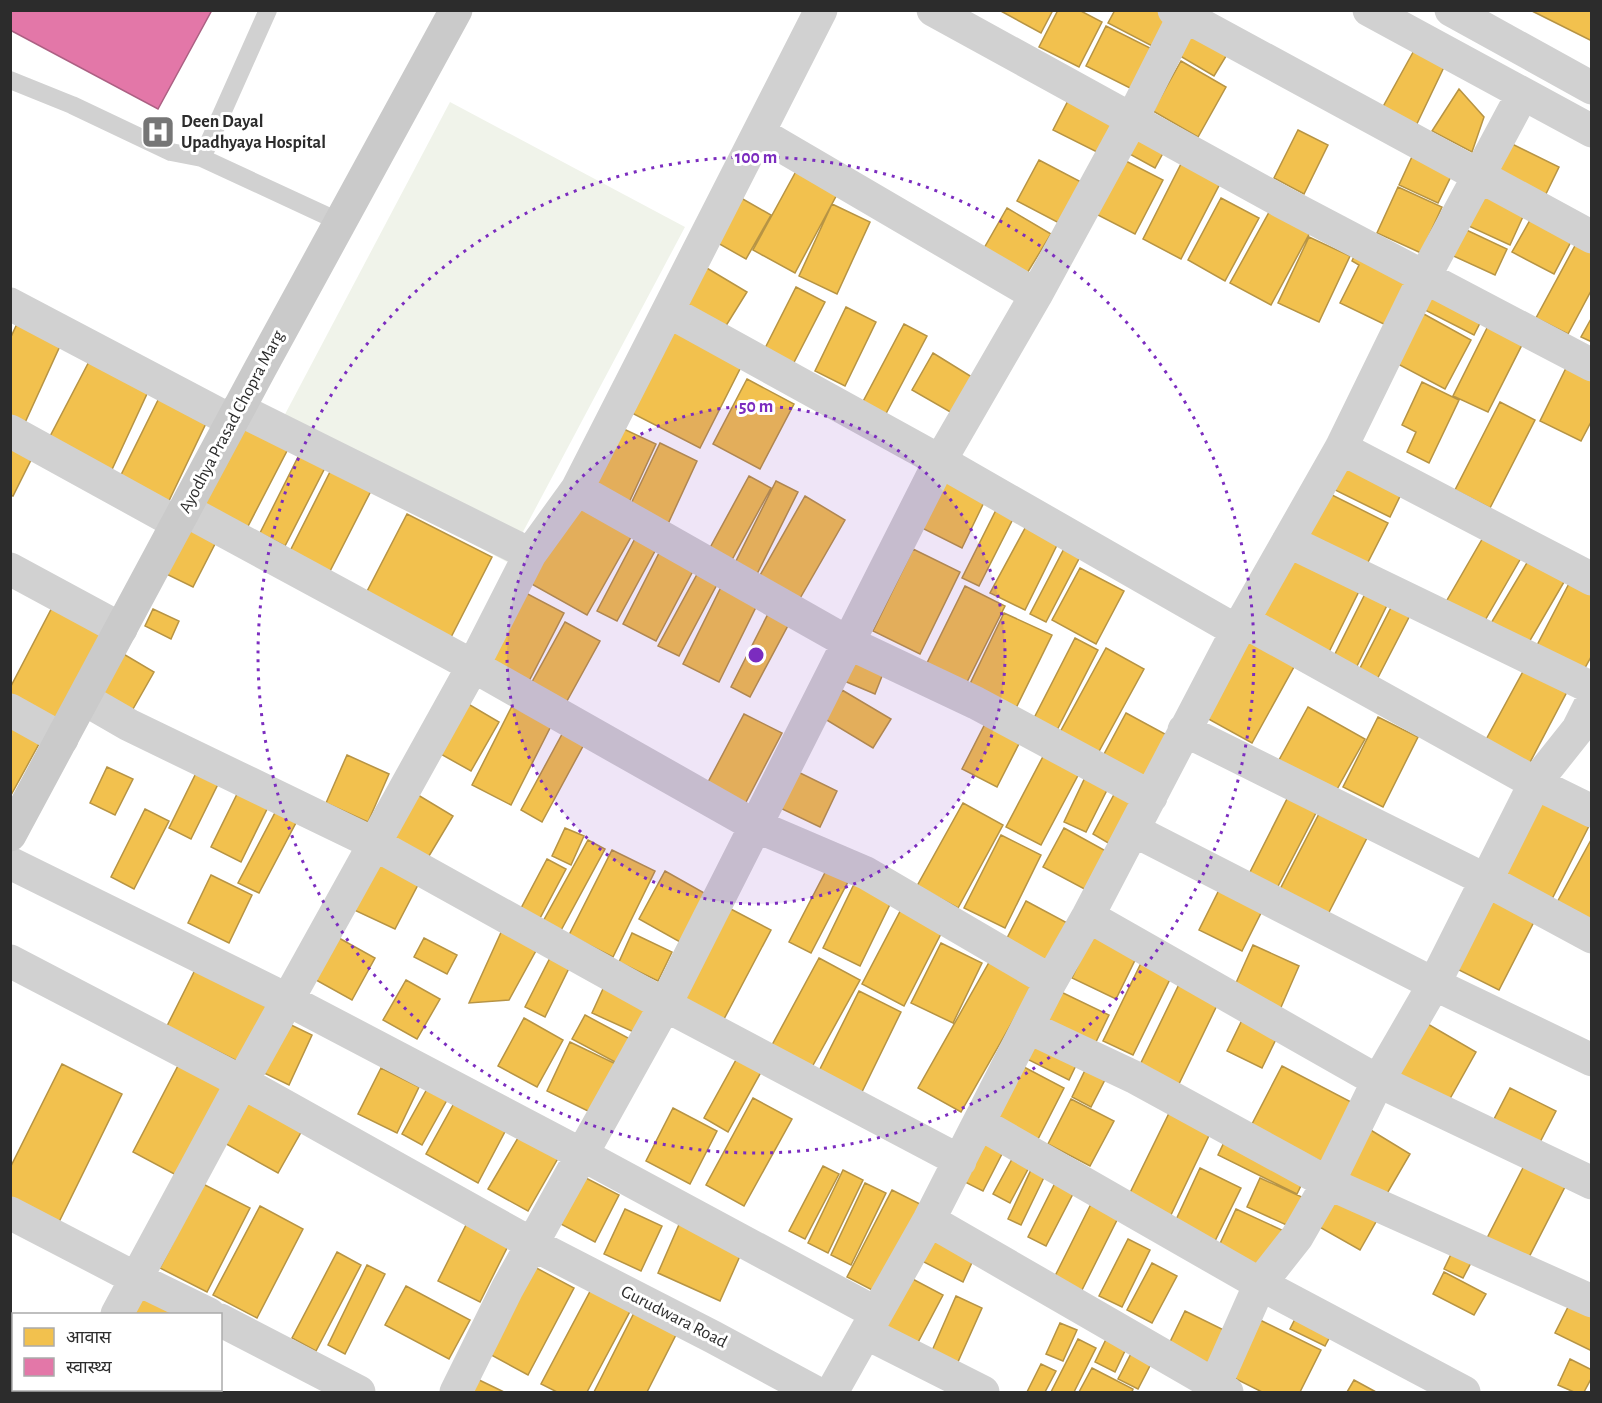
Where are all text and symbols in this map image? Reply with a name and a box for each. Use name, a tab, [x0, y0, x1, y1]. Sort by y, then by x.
place label: Deen Dayal Upadhyaya Hospital	[181, 113, 326, 152]
hospital icon: Deen Dayal Upadhyaya Hospital	[140, 114, 176, 150]
text: 100 m	[735, 149, 777, 167]
street label: Ayodhya Prasad Chopra Marg	[176, 328, 288, 516]
text: 50 m	[739, 398, 773, 416]
centre of rings	[746, 645, 766, 665]
street label: Gurudwara Road	[618, 1283, 730, 1351]
legend	[12, 1313, 222, 1391]
text: आवास	[66, 1329, 112, 1347]
text: स्वास्थ्य	[66, 1359, 112, 1377]

